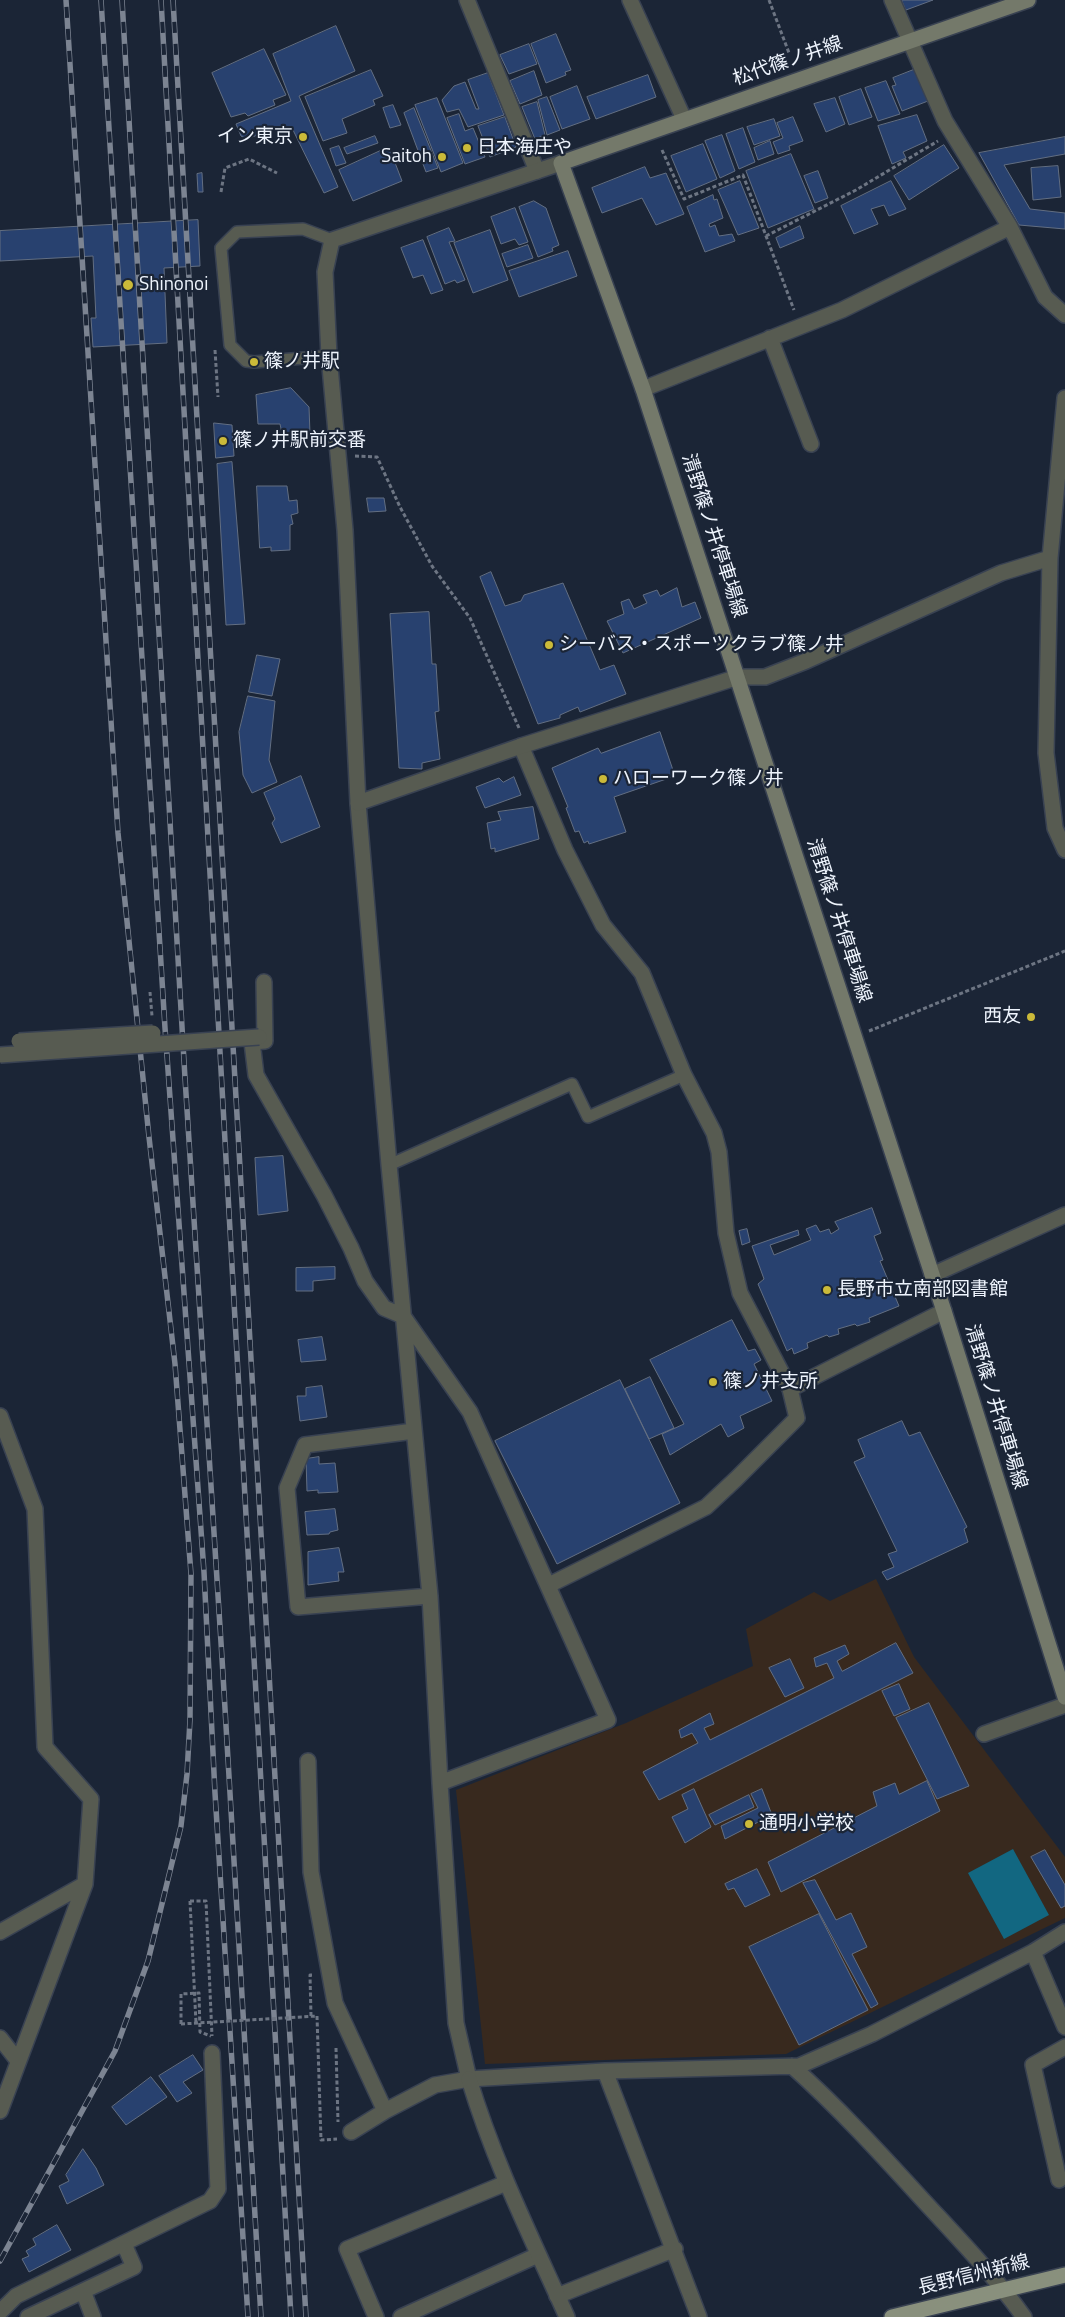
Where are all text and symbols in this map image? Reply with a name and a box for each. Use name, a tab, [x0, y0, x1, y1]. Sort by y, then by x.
street label: 松代篠ノ井線	[730, 33, 846, 91]
place label: イン東京	[217, 126, 293, 148]
marker: イン東京	[297, 131, 309, 143]
place label: 日本海庄や	[477, 137, 572, 159]
marker: 日本海庄や	[461, 142, 473, 154]
place label: Saitoh	[381, 146, 432, 168]
marker: Saitoh	[436, 151, 448, 163]
place label: Shinonoi	[139, 274, 208, 296]
marker: Shinonoi	[121, 278, 135, 292]
place label: 篠ノ井駅	[264, 351, 340, 373]
marker: 篠ノ井駅	[248, 356, 260, 368]
place label: 篠ノ井駅前交番	[233, 430, 366, 452]
marker: 篠ノ井駅前交番	[217, 435, 229, 447]
street label: 清野篠ノ井停車場線	[676, 451, 750, 621]
place label: シーバス・スポーツクラブ篠ノ井	[559, 634, 844, 656]
marker: シーバス・スポーツクラブ篠ノ井	[543, 639, 555, 651]
place label: ハローワーク篠ノ井	[613, 768, 784, 790]
marker: ハローワーク篠ノ井	[597, 773, 609, 785]
street label: 清野篠ノ井停車場線	[801, 836, 875, 1006]
place label: 西友	[983, 1006, 1021, 1028]
marker: 西友	[1025, 1011, 1037, 1023]
place label: 長野市立南部図書館	[837, 1279, 1008, 1301]
marker: 長野市立南部図書館	[821, 1284, 833, 1296]
street label: 清野篠ノ井停車場線	[959, 1322, 1031, 1492]
place label: 篠ノ井支所	[723, 1371, 818, 1393]
marker: 篠ノ井支所	[707, 1376, 719, 1388]
place label: 通明小学校	[759, 1813, 854, 1835]
marker: 通明小学校	[743, 1818, 755, 1830]
street label: 長野信州新線	[916, 2251, 1032, 2301]

